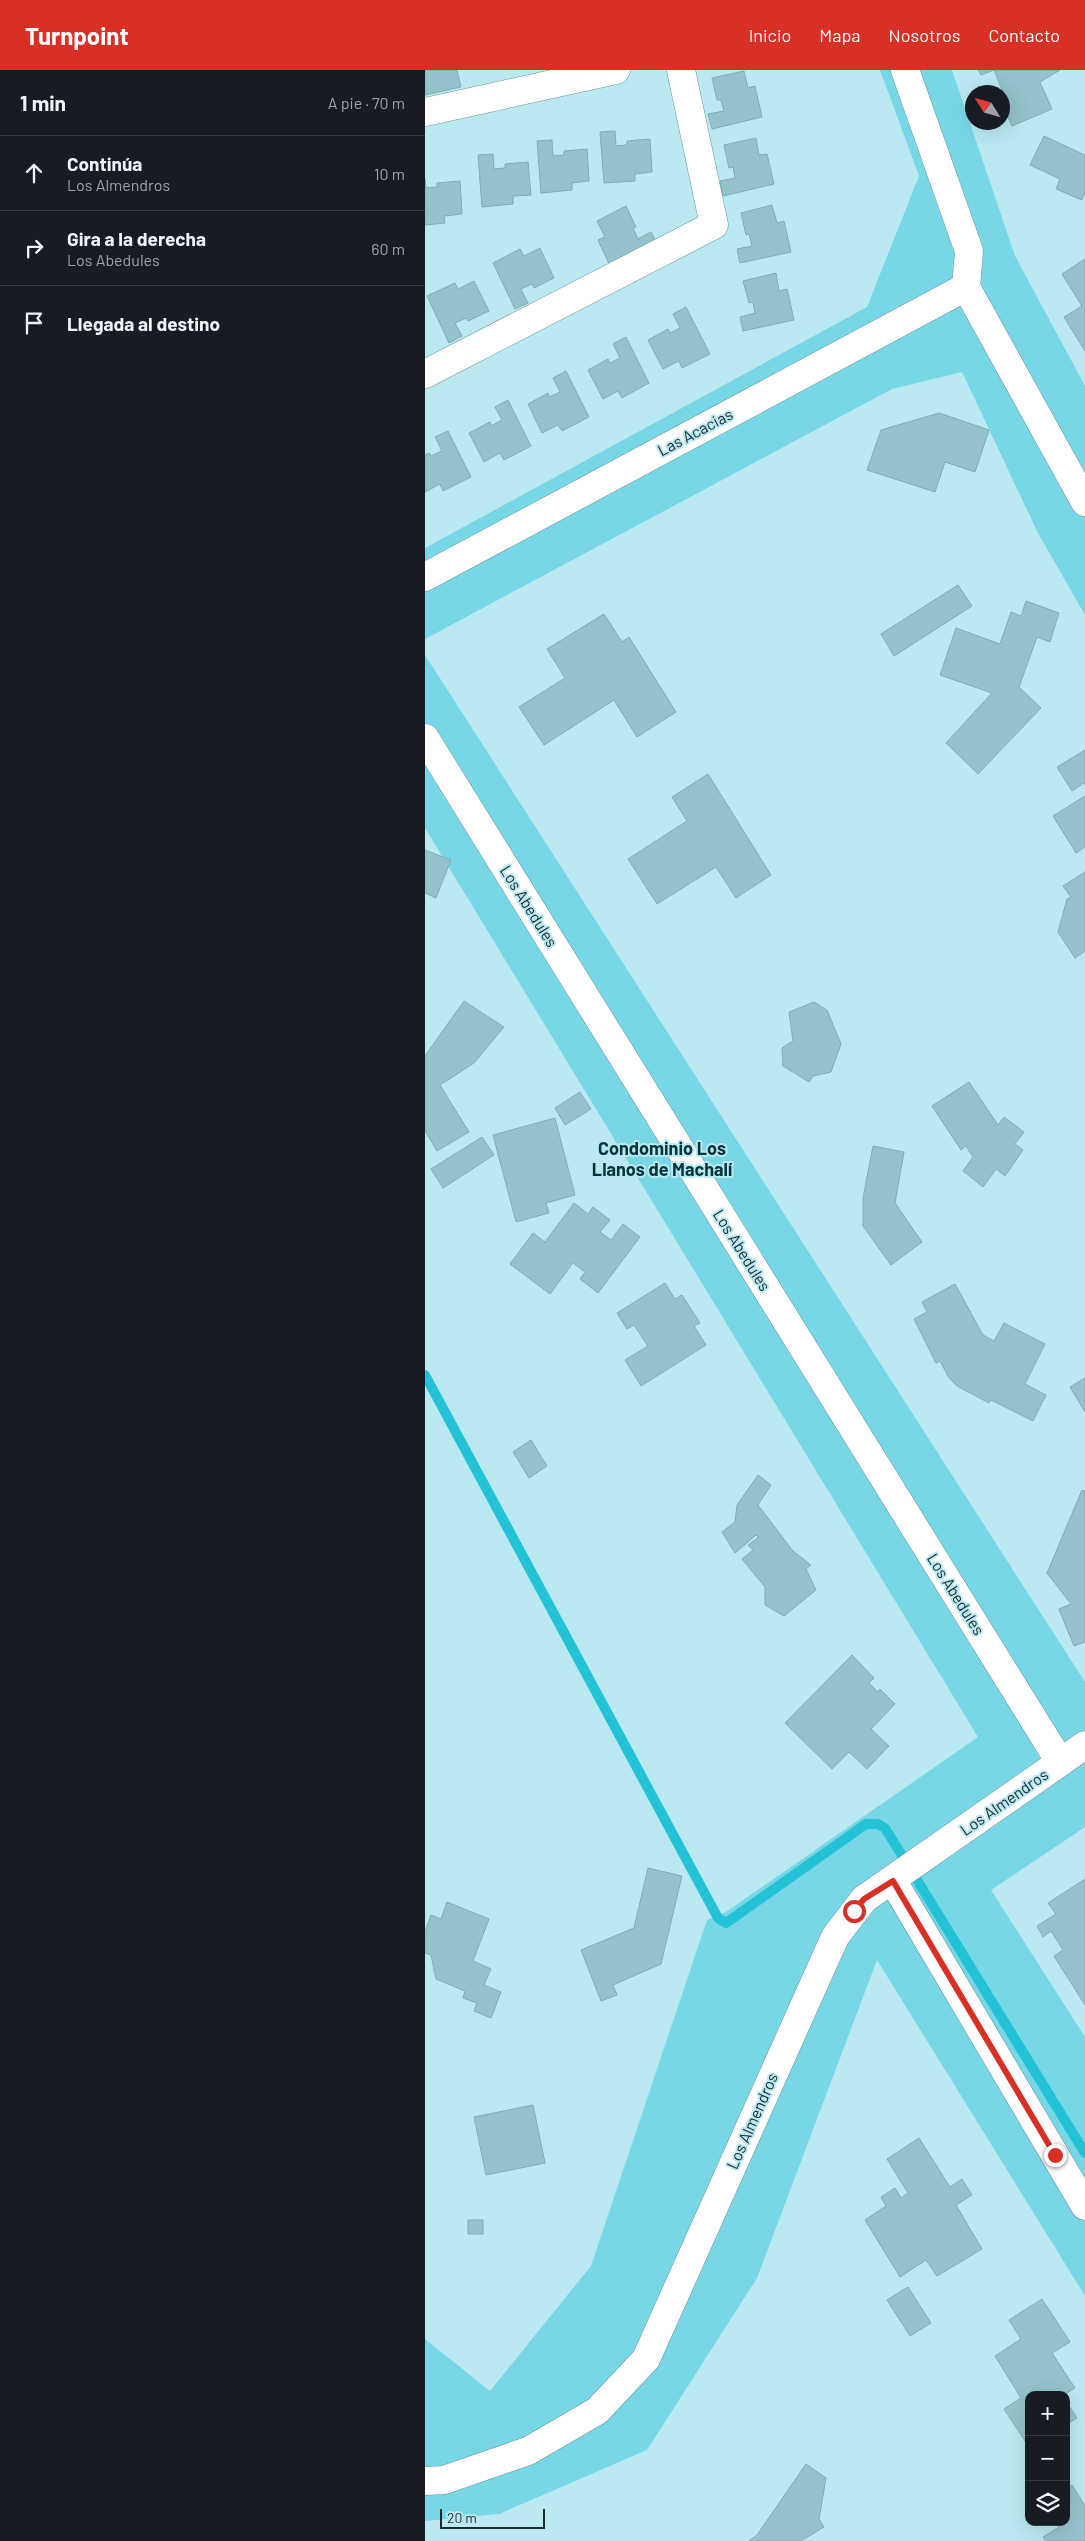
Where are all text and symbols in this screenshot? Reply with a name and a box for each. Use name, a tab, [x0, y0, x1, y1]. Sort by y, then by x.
text: Turnpoint	[25, 21, 129, 50]
text: Inicio	[749, 24, 791, 46]
text: Mapa	[819, 24, 861, 46]
text: Nosotros	[889, 24, 960, 46]
text: Contacto	[988, 24, 1060, 46]
north arrow	[965, 85, 1010, 130]
text: 1 min	[20, 90, 66, 115]
text: A pie · 70 m	[328, 93, 405, 112]
text: Continúa	[67, 152, 142, 175]
icon: ahead	[20, 159, 48, 187]
text: 10 m	[374, 164, 405, 183]
text: Los Almendros	[67, 175, 170, 194]
text: Gira a la derecha	[67, 227, 206, 250]
icon: right	[20, 234, 48, 262]
text: 60 m	[371, 239, 405, 258]
text: Los Abedules	[67, 250, 160, 269]
icon: arrive	[20, 309, 48, 337]
text: Llegada al destino	[67, 312, 220, 335]
street label: Las Acacias	[654, 404, 736, 459]
street label: Los Abedules	[497, 861, 562, 950]
district label: Condominio Los Llanos de Machalí	[592, 1137, 733, 1180]
street label: Los Abedules	[710, 1205, 775, 1294]
street label: Los Abedules	[924, 1549, 989, 1638]
street label: Los Almendros	[956, 1764, 1051, 1839]
route start	[843, 1900, 866, 1923]
street label: Los Almendros	[722, 2070, 781, 2172]
route end	[1044, 2144, 1067, 2167]
map controls	[1025, 2391, 1070, 2526]
button: +	[1025, 2391, 1070, 2436]
button: −	[1025, 2436, 1070, 2481]
button: layers	[1025, 2481, 1070, 2526]
scale bar	[440, 2506, 545, 2529]
text: 20 m	[447, 2509, 477, 2526]

